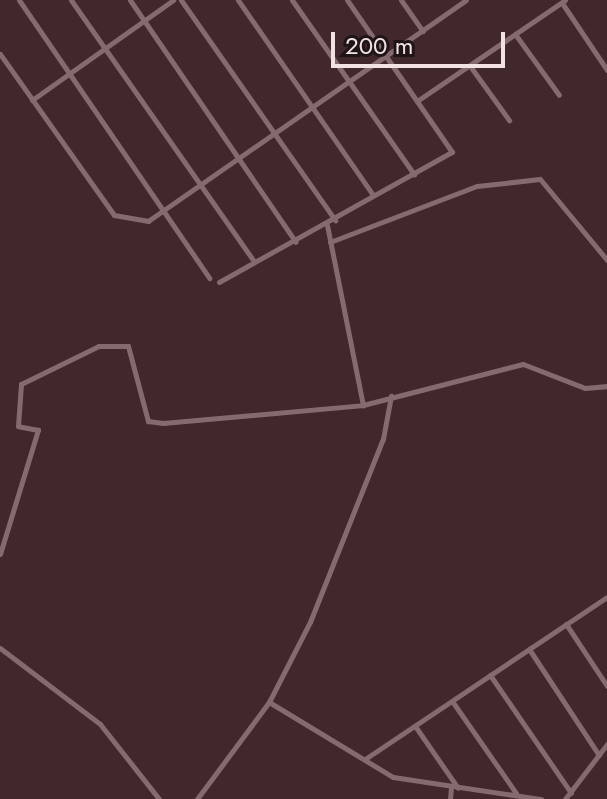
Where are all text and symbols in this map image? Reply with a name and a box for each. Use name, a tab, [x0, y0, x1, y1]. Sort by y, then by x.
scale bar	[335, 16, 509, 66]
text: 200 m	[345, 28, 413, 63]

